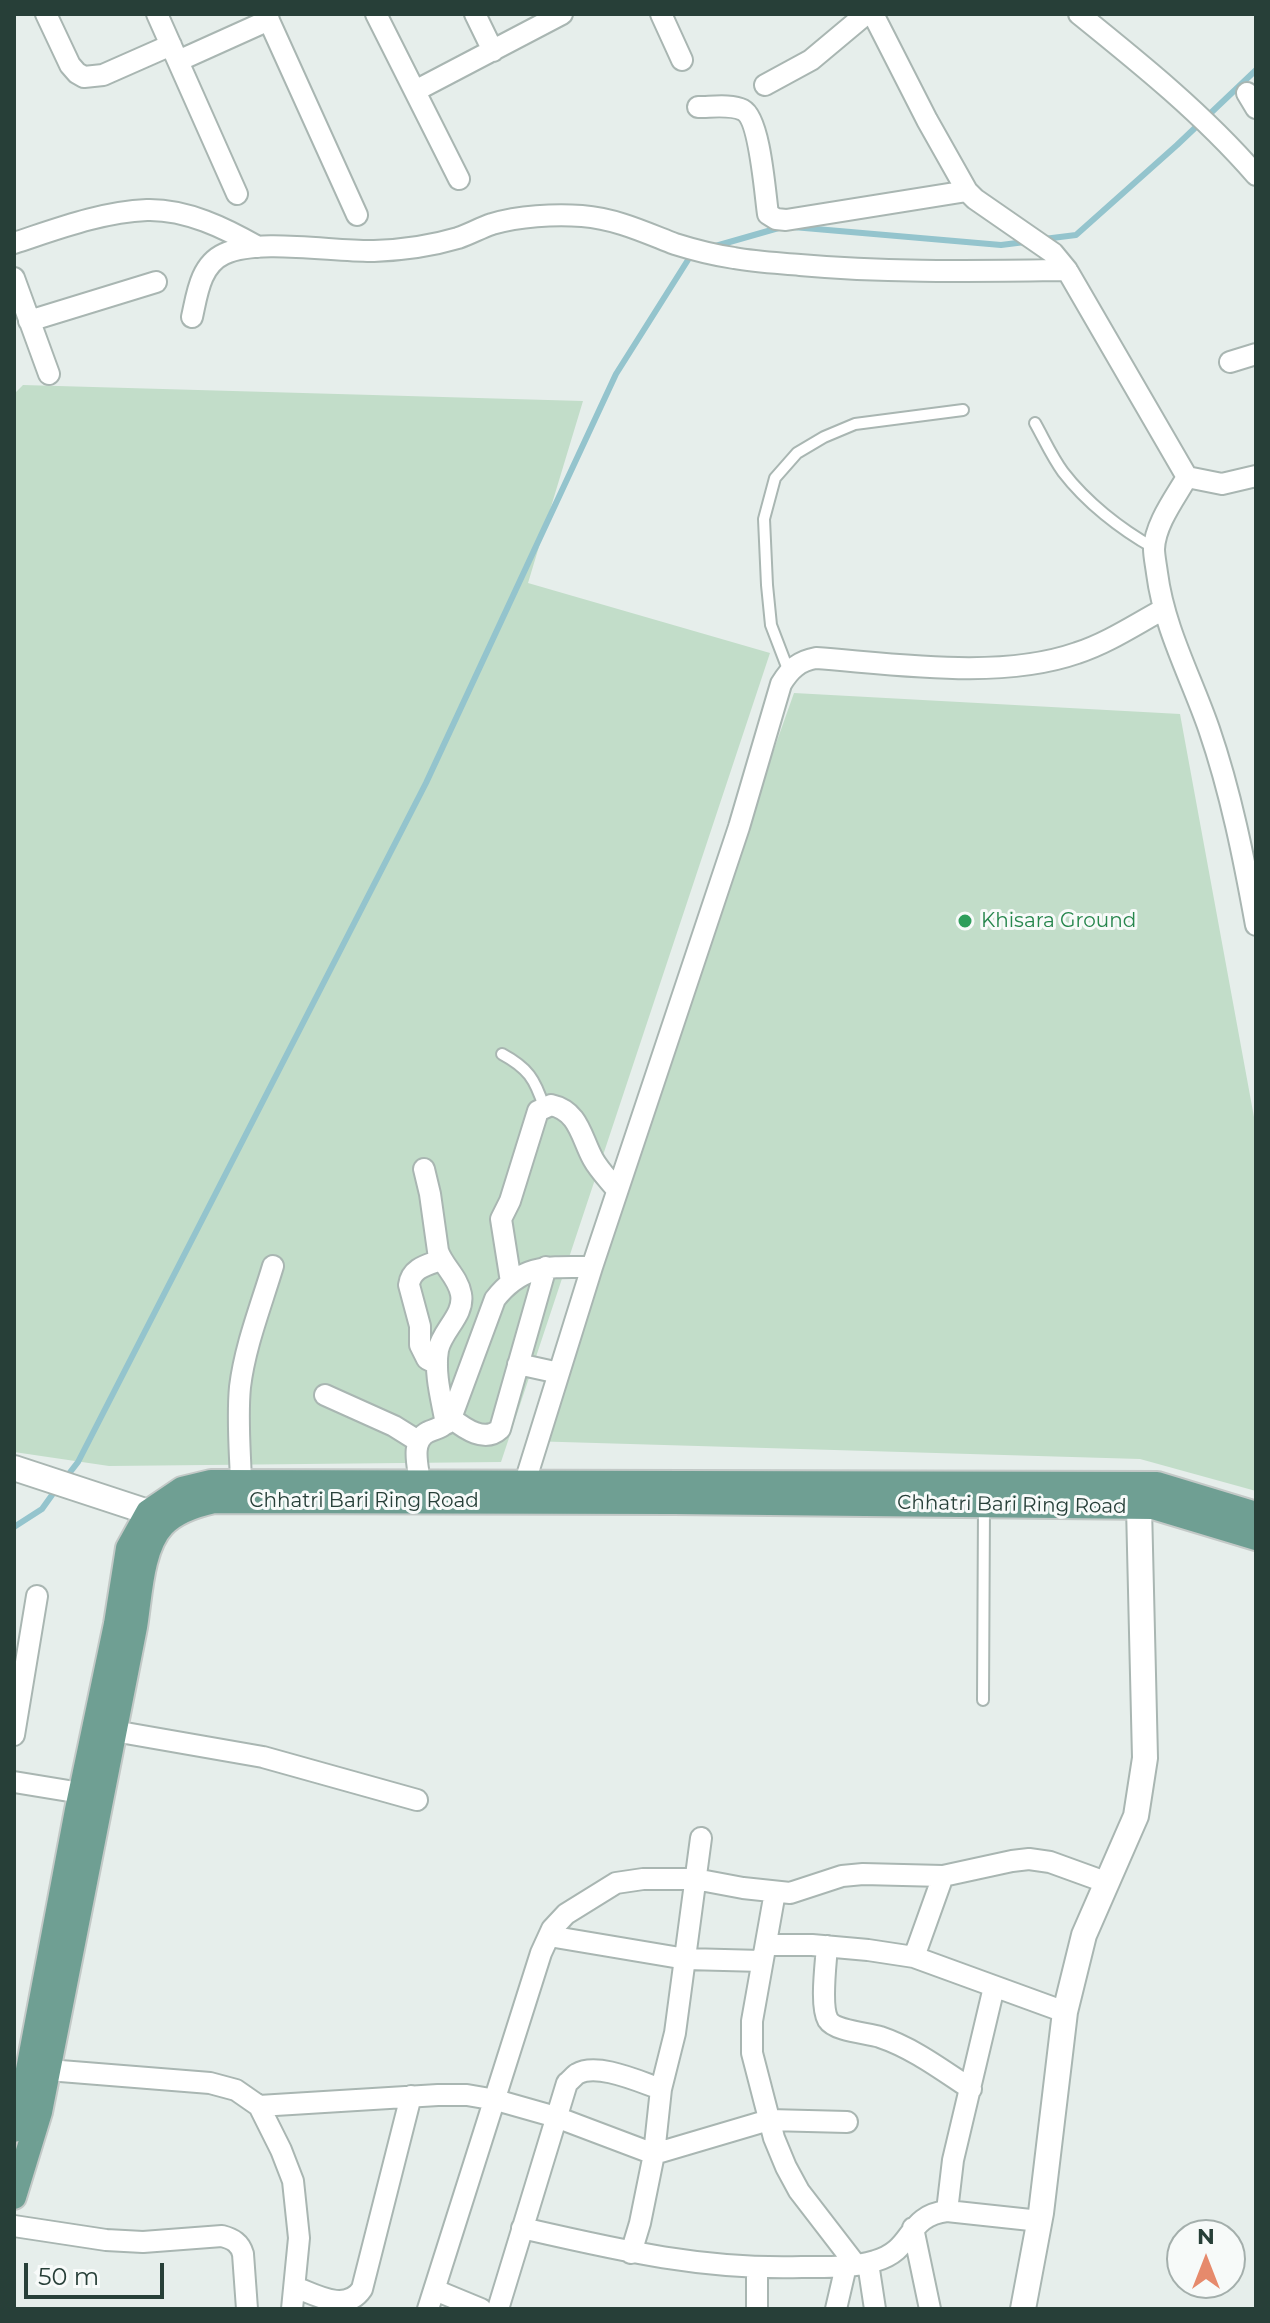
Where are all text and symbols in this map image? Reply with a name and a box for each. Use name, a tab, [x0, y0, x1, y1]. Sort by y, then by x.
place label: Khisara Ground	[981, 909, 1136, 933]
marker: Khisara Ground	[956, 912, 974, 930]
street label: Chhatri Bari Ring Road	[249, 1489, 479, 1513]
street label: Chhatri Bari Ring Road	[897, 1491, 1127, 1519]
north arrow	[1166, 2219, 1246, 2299]
text: N	[1197, 2223, 1215, 2250]
scale bar	[28, 2247, 168, 2297]
text: 50 m	[38, 2262, 99, 2291]

